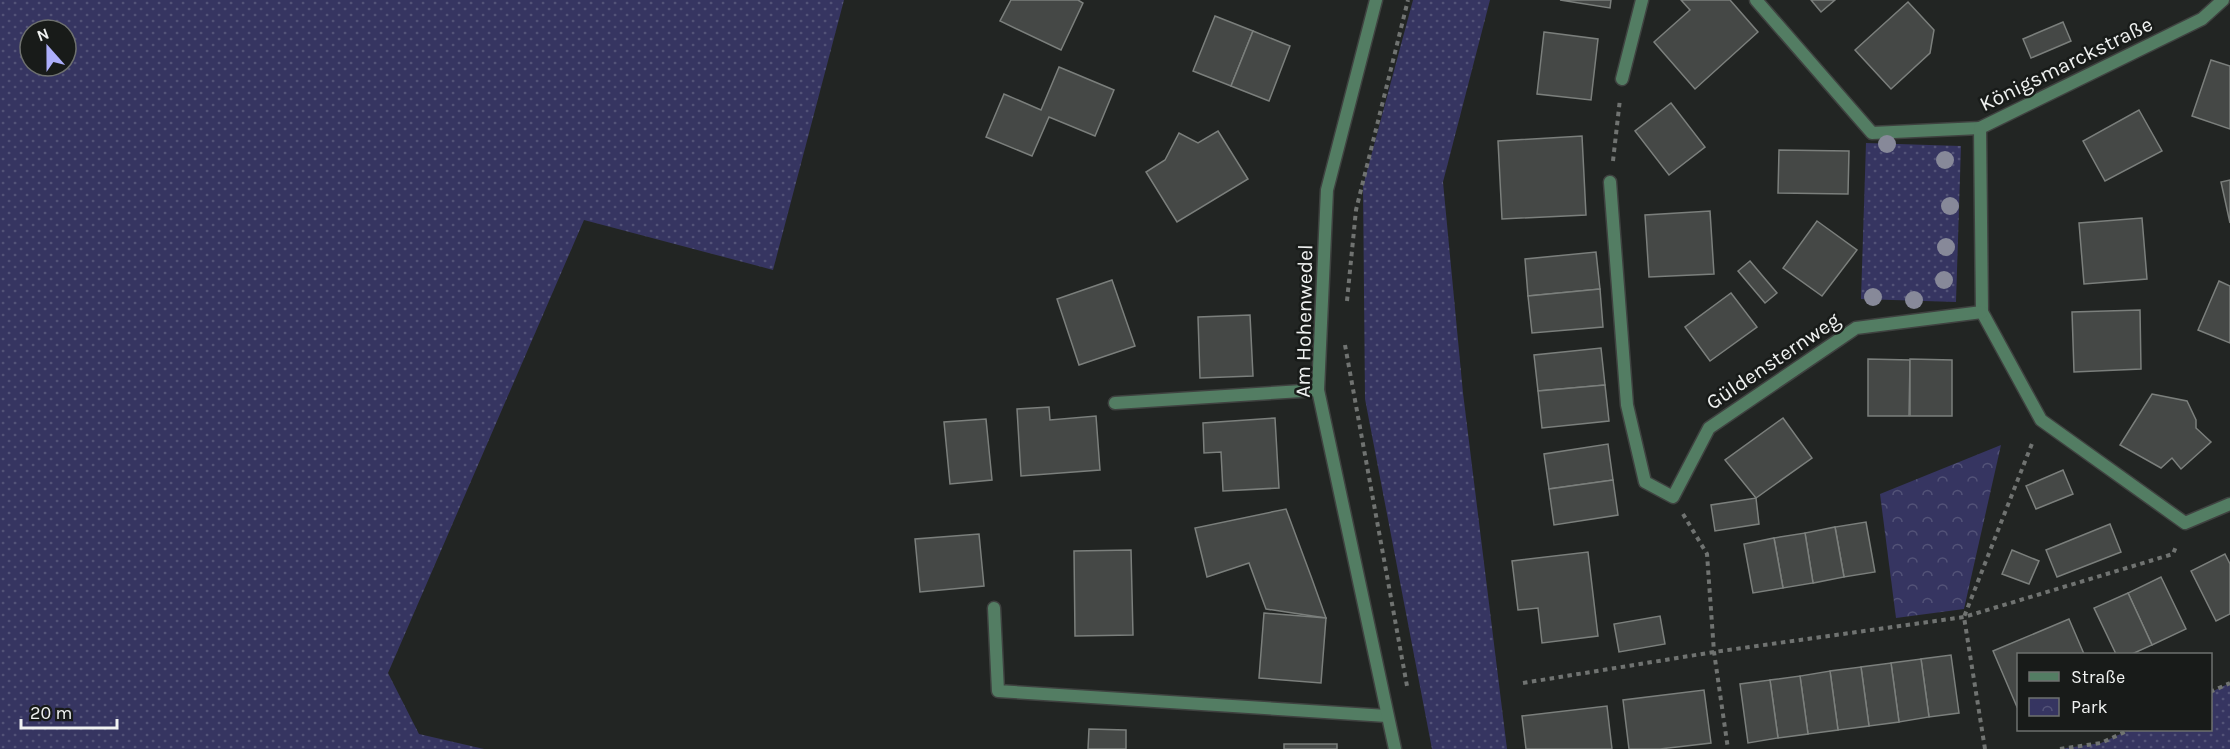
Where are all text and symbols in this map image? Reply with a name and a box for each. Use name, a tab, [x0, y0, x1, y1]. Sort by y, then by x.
street label: Königsmarckstraße	[1976, 12, 2156, 116]
north arrow	[18, 18, 78, 78]
text: N	[34, 24, 52, 45]
street label: Am Hohenwedel	[1291, 244, 1317, 398]
street label: Güldensternweg	[1702, 307, 1844, 415]
legend	[2017, 653, 2212, 731]
text: Straße	[2071, 666, 2125, 688]
scale bar	[21, 692, 117, 730]
text: Park	[2071, 696, 2108, 718]
text: 20 m	[30, 702, 72, 724]

